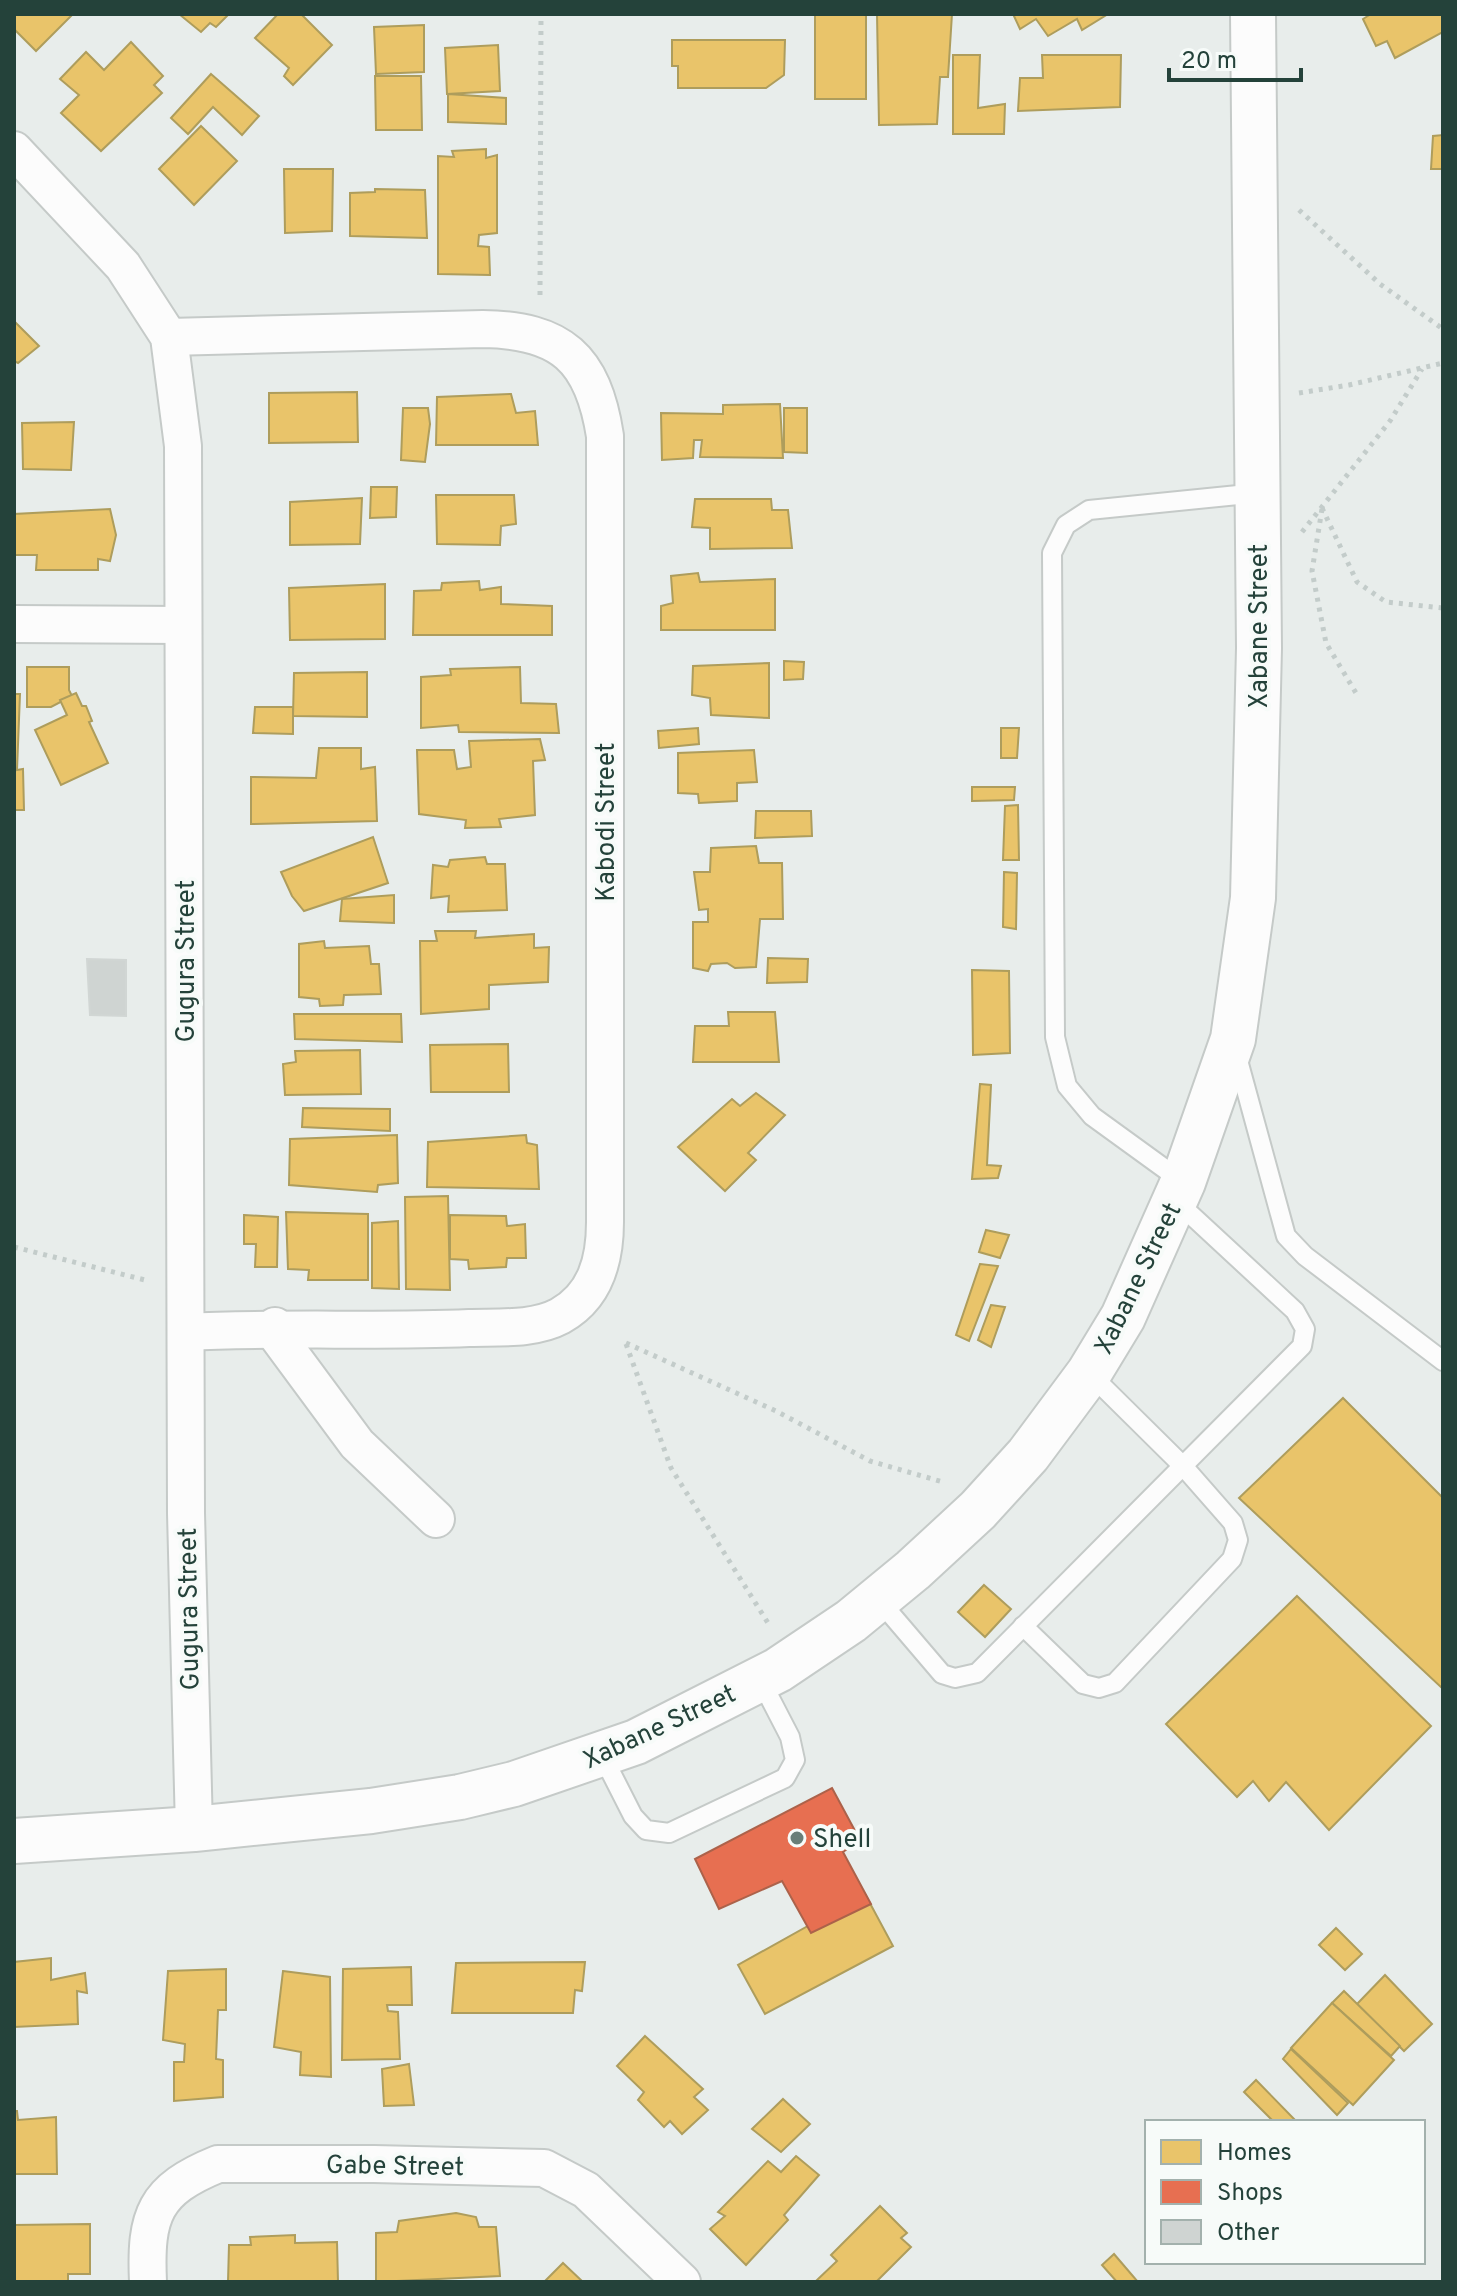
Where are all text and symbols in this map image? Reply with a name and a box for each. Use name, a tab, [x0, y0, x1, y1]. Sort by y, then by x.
scale bar	[1169, 32, 1301, 82]
text: 20 m	[1181, 47, 1237, 77]
street label: Xabane Street	[1244, 544, 1277, 708]
street label: Kabodi Street	[591, 742, 624, 902]
street label: Gugura Street	[171, 880, 204, 1042]
street label: Xabane Street	[1088, 1198, 1190, 1360]
street label: Gugura Street	[173, 1527, 208, 1691]
street label: Xabane Street	[578, 1678, 742, 1778]
place label: Shell	[813, 1824, 871, 1857]
marker: Shell	[788, 1829, 806, 1847]
legend	[1145, 2120, 1425, 2264]
text: Homes	[1217, 2139, 1292, 2169]
street label: Gabe Street	[326, 2150, 464, 2185]
text: Shops	[1217, 2179, 1283, 2209]
text: Other	[1217, 2219, 1279, 2249]

